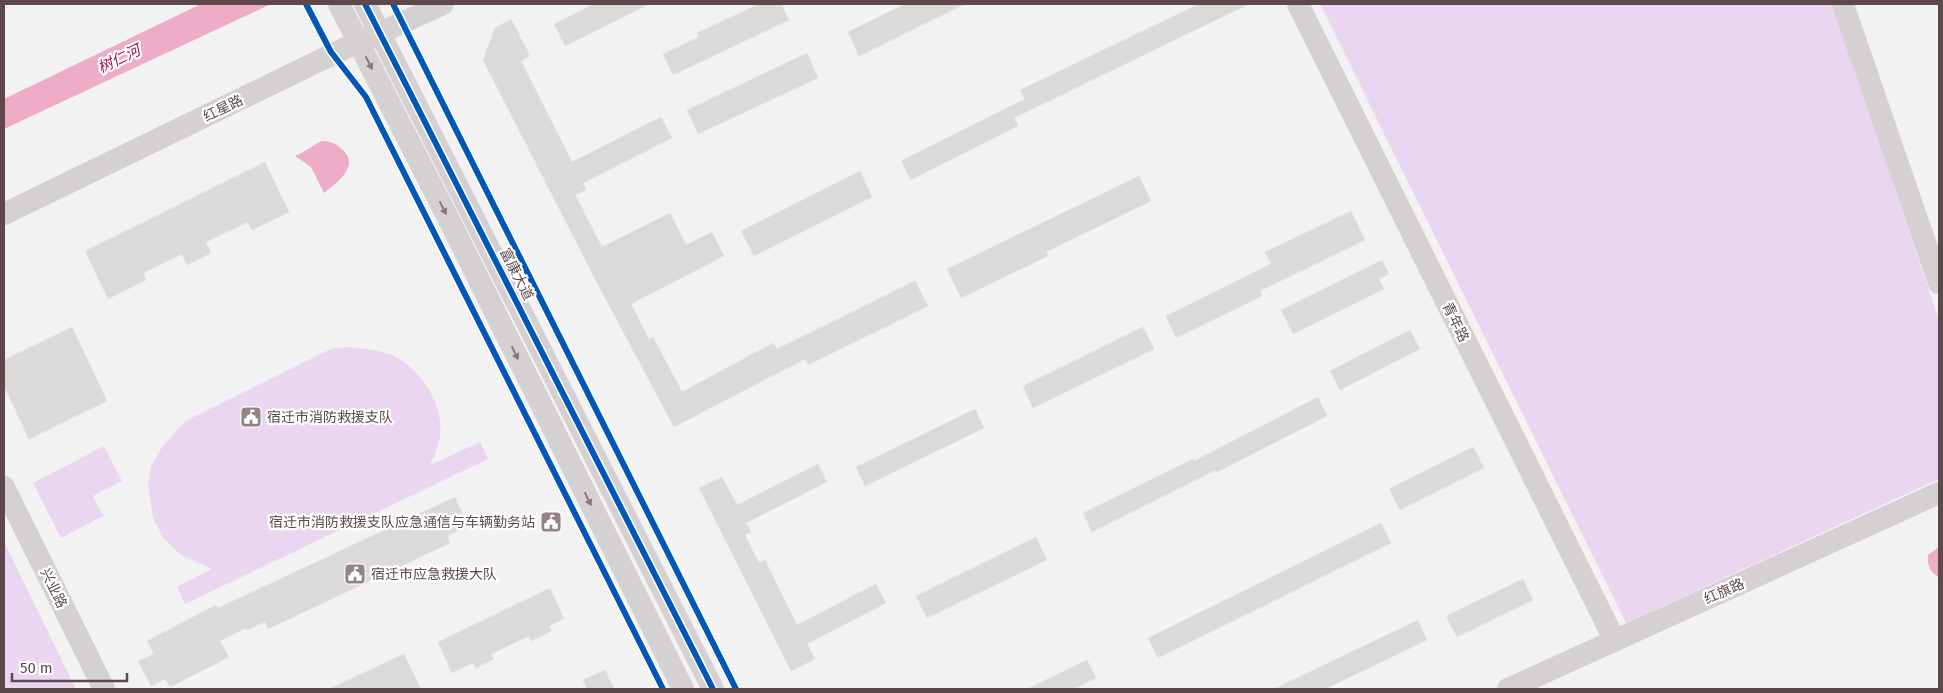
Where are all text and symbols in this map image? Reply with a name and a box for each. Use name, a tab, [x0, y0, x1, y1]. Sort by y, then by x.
water label: 树仁河	[95, 40, 146, 77]
one-way arrow	[365, 56, 373, 70]
street label: 红星路	[201, 92, 246, 125]
one-way arrow	[439, 200, 447, 215]
street label: 富康大道	[496, 245, 537, 303]
street label: 青年路	[1439, 300, 1472, 345]
one-way arrow	[511, 346, 519, 360]
public building icon: 宿迁市消防救援支队	[239, 405, 263, 429]
place label: 宿迁市消防救援支队	[267, 409, 393, 426]
one-way arrow	[584, 492, 592, 506]
public building icon: 宿迁市消防救援支队应急通信与车辆勤务站	[539, 510, 563, 534]
place label: 宿迁市消防救援支队应急通信与车辆勤务站	[269, 514, 535, 531]
public building icon: 宿迁市应急救援大队	[343, 562, 367, 586]
street label: 兴业路	[37, 566, 70, 611]
place label: 宿迁市应急救援大队	[371, 566, 497, 583]
street label: 红旗路	[1702, 575, 1747, 608]
scale bar	[12, 650, 128, 682]
text: 50 m	[20, 659, 53, 677]

